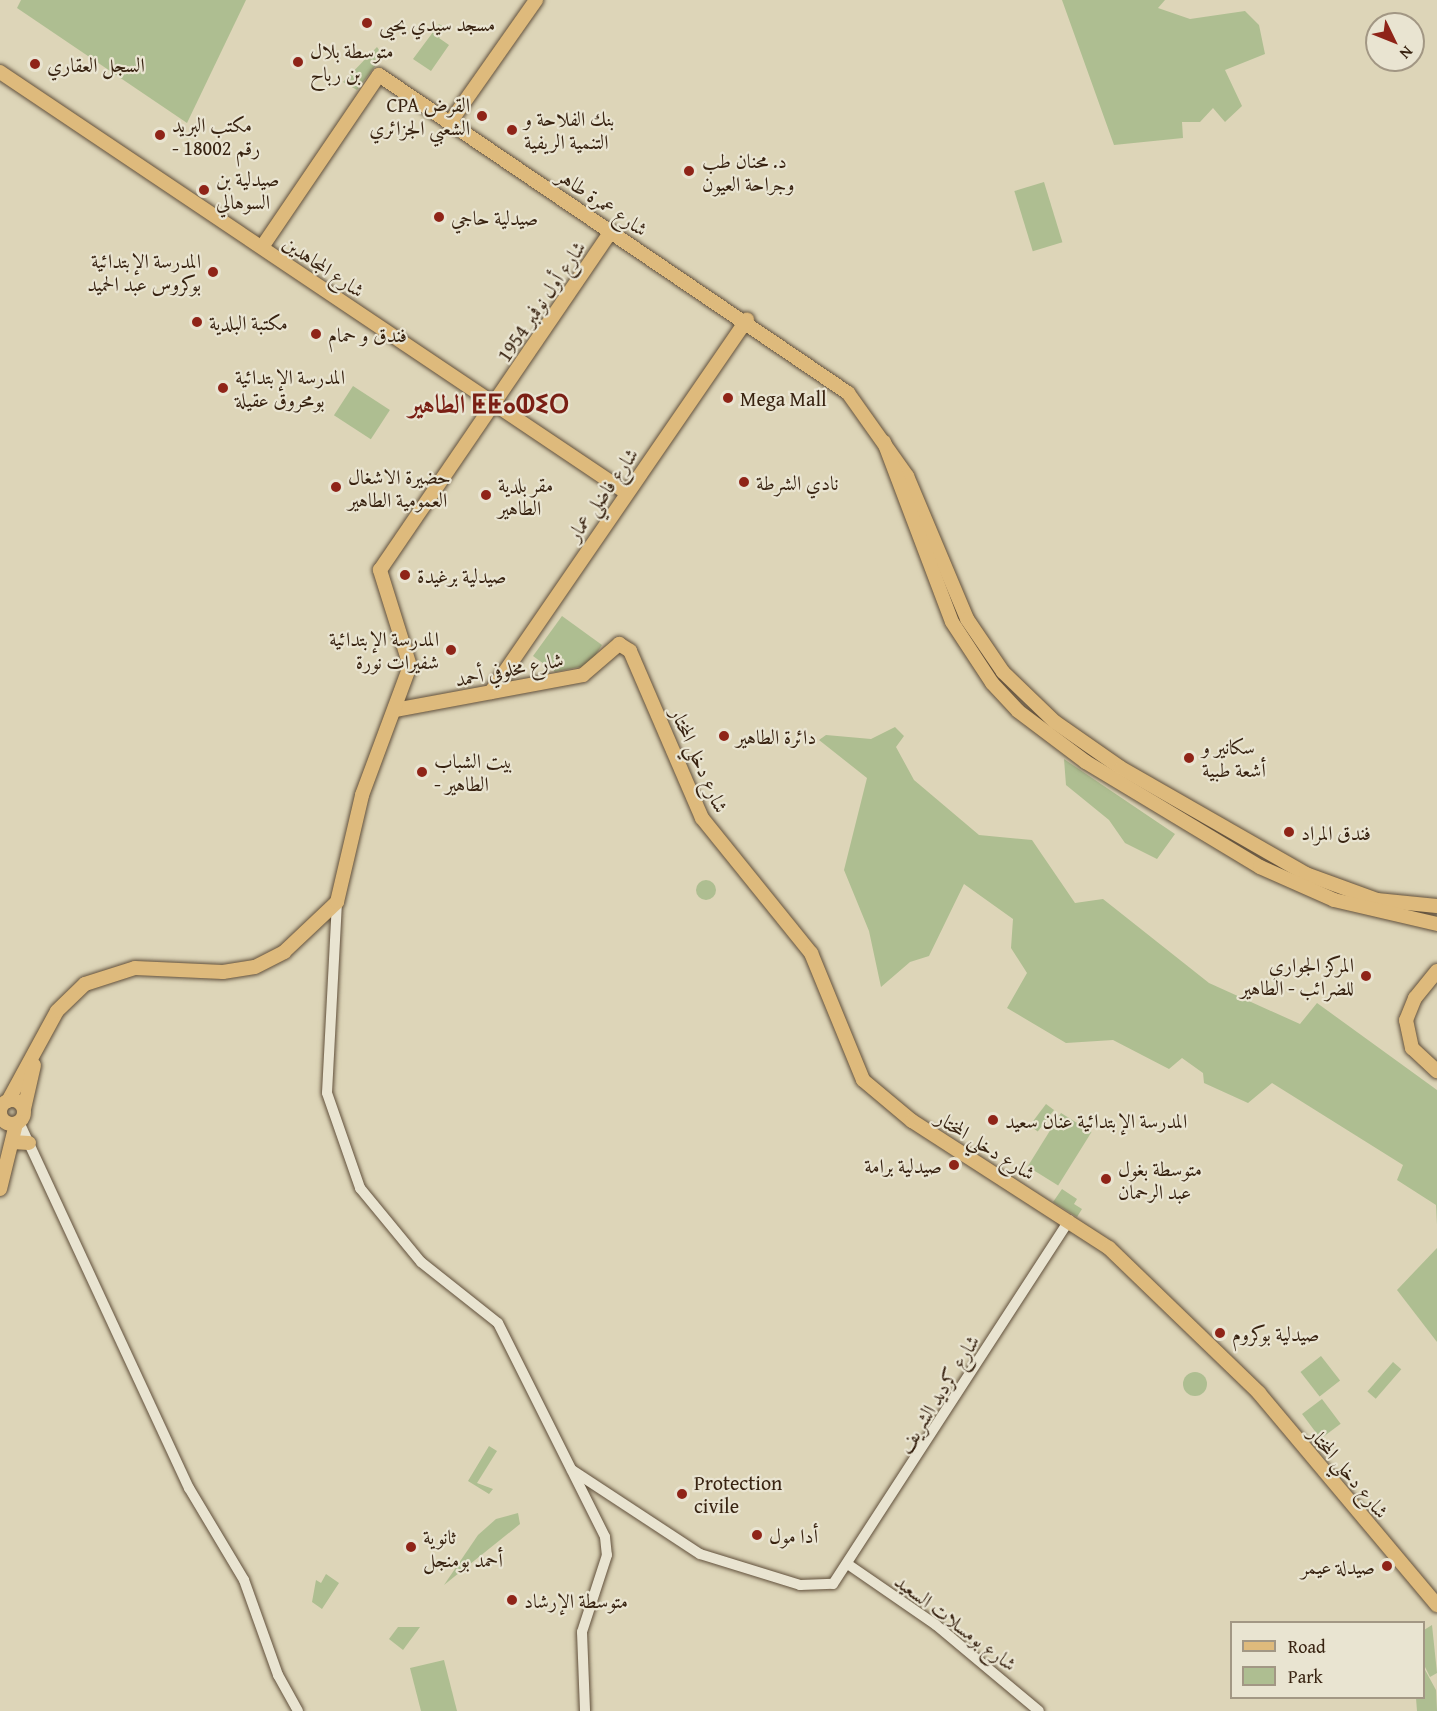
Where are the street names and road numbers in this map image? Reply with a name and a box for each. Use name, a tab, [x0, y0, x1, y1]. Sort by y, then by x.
street label: شارع عمرة طاهر	[553, 163, 653, 241]
street label: شارع المجاهدين	[279, 230, 369, 302]
street label: شارع أول نوفمبر 1954	[492, 236, 590, 366]
street label: شارع فاضلي عمار	[561, 443, 643, 545]
street label: شارع مخلوفي أحمد	[453, 647, 565, 691]
street label: شارع دخلي المختار	[666, 704, 734, 816]
street label: شارع دخلي المختار	[932, 1105, 1040, 1185]
street label: شارع كرديد الشريف	[892, 1330, 984, 1458]
street label: شارع دخلي المختار	[1304, 1421, 1394, 1523]
street label: شارع بومسلات السعيد	[890, 1568, 1022, 1676]

